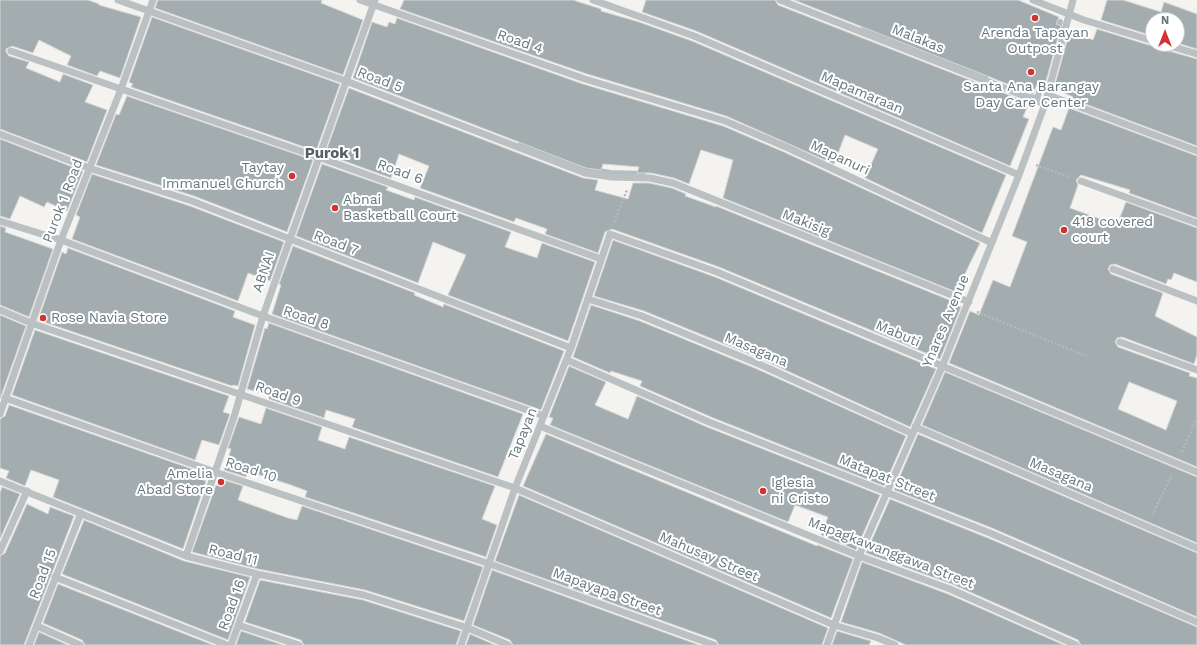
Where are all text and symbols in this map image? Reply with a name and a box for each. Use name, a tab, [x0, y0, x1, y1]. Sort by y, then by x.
north arrow	[1145, 12, 1185, 52]
marker: Arenda Tapayan Outpost	[1030, 13, 1040, 23]
text: N	[1161, 14, 1169, 27]
street label: Malakas	[889, 21, 947, 57]
place label: Arenda Tapayan Outpost	[981, 25, 1089, 58]
street label: Road 4	[495, 26, 545, 58]
street label: Road 5	[355, 64, 405, 96]
marker: Santa Ana Barangay Day Care Center	[1026, 67, 1036, 77]
street label: Mapamaraan	[818, 68, 906, 118]
place label: Santa Ana Barangay Day Care Center	[963, 79, 1099, 112]
street label: Mapanuri	[808, 137, 872, 179]
district label: Purok 1	[305, 145, 359, 163]
street label: Road 6	[375, 156, 425, 188]
street label: Purok 1 Road	[39, 157, 87, 245]
place label: Taytay Immanuel Church	[162, 160, 284, 192]
marker: Taytay Immanuel Church	[287, 171, 297, 181]
place label: Abnai Basketball Court	[343, 192, 457, 224]
marker: Abnai Basketball Court	[330, 203, 340, 213]
street label: Makisig	[780, 206, 832, 240]
place label: 418 covered court	[1072, 214, 1153, 246]
marker: 418 covered court	[1059, 225, 1069, 235]
street label: Road 7	[311, 227, 361, 259]
street label: ABNAI	[249, 249, 279, 295]
street label: Ynares Avenue	[919, 272, 973, 370]
street label: Road 8	[281, 302, 331, 334]
place label: Rose Navia Store	[51, 310, 167, 326]
marker: Rose Navia Store	[38, 313, 48, 323]
street label: Mabuti	[873, 317, 923, 351]
street label: Masagana	[722, 329, 790, 371]
street label: Road 9	[253, 378, 303, 410]
street label: Tapayan	[505, 405, 541, 463]
street label: Matapat Street	[836, 451, 938, 505]
street label: Road 10	[223, 454, 279, 486]
street label: Masagana	[1027, 454, 1095, 496]
place label: Amelia Abad Store	[137, 466, 213, 498]
place label: Iglesia ni Cristo	[771, 475, 829, 508]
marker: Amelia Abad Store	[216, 477, 226, 487]
marker: Iglesia ni Cristo	[758, 486, 768, 496]
street label: Mapagkawanggawa Street	[806, 513, 976, 593]
street label: Mahusay Street	[657, 529, 761, 585]
street label: Road 11	[207, 541, 259, 569]
street label: Road 15	[26, 546, 60, 602]
street label: Mapayapa Street	[550, 564, 664, 620]
street label: Road 16	[215, 577, 249, 633]

